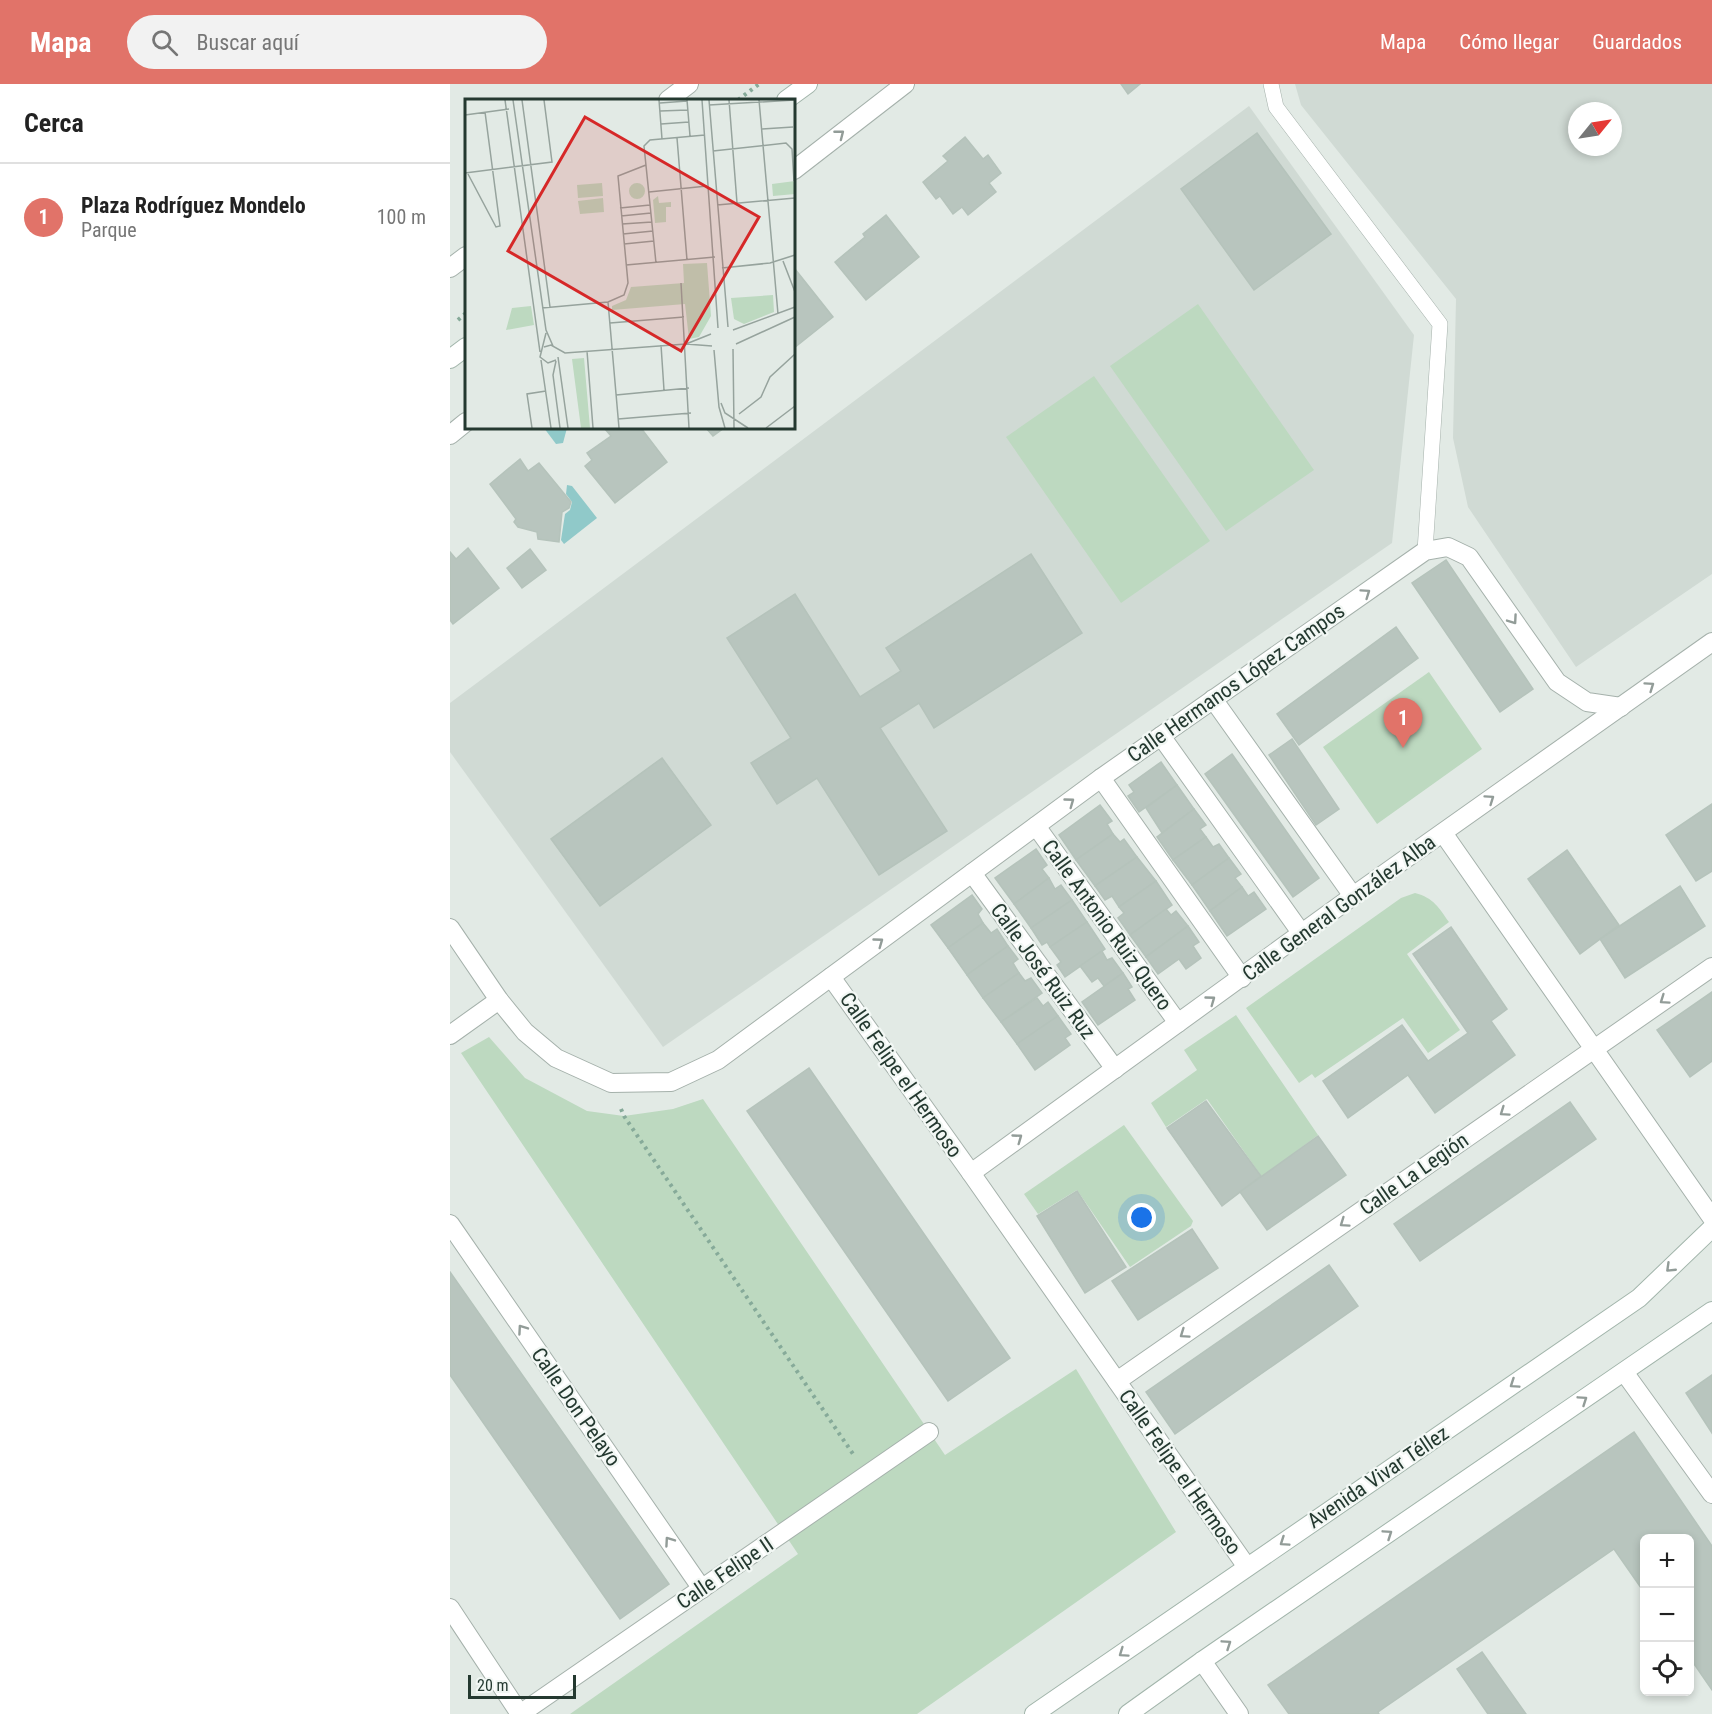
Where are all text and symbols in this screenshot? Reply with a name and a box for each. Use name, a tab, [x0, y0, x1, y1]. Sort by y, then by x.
search box	[127, 15, 547, 69]
text: Mapa	[30, 26, 91, 59]
icon: search	[148, 26, 181, 59]
text: Buscar aquí	[196, 30, 299, 55]
text: Mapa	[1380, 30, 1426, 54]
text: Cómo llegar	[1459, 30, 1559, 54]
text: Guardados	[1592, 30, 1682, 54]
inset map	[465, 99, 795, 429]
north arrow	[1568, 102, 1622, 156]
text: Cerca	[24, 108, 84, 138]
one-way arrow	[833, 131, 844, 142]
text: Plaza Rodríguez Mondelo	[81, 193, 306, 218]
text: 1	[38, 205, 49, 229]
text: 100 m	[377, 205, 426, 229]
text: Parque	[81, 218, 137, 242]
one-way arrow	[1360, 589, 1371, 600]
street label: Calle Hermanos López Campos	[1123, 599, 1349, 767]
one-way arrow	[1506, 613, 1517, 624]
one-way arrow	[1643, 683, 1654, 694]
pin: 1	[1384, 698, 1422, 748]
one-way arrow	[1484, 795, 1495, 806]
one-way arrow	[1063, 798, 1074, 809]
street label: Calle General González Alba	[1238, 830, 1440, 986]
street label: Calle Antonio Ruiz Quero	[1037, 835, 1177, 1015]
street label: Calle José Ruiz Ruz	[986, 898, 1100, 1044]
one-way arrow	[872, 938, 883, 949]
street label: Calle Felipe el Hermoso	[835, 988, 967, 1162]
one-way arrow	[1660, 993, 1671, 1004]
one-way arrow	[1204, 996, 1215, 1007]
one-way arrow	[1499, 1105, 1510, 1116]
street label: Calle La Legión	[1355, 1128, 1473, 1220]
one-way arrow	[1012, 1134, 1023, 1145]
your location	[1127, 1203, 1156, 1232]
one-way arrow	[1339, 1216, 1350, 1227]
one-way arrow	[1666, 1261, 1677, 1272]
one-way arrow	[518, 1324, 529, 1335]
one-way arrow	[1179, 1327, 1190, 1338]
street label: Calle Don Pelayo	[526, 1343, 626, 1471]
one-way arrow	[1509, 1377, 1520, 1388]
street label: Calle Felipe el Hermoso	[1114, 1385, 1246, 1559]
one-way arrow	[1577, 1396, 1588, 1407]
street label: Avenida Vivar Téllez	[1303, 1421, 1453, 1533]
one-way arrow	[1381, 1530, 1392, 1541]
street label: Calle Felipe II	[672, 1532, 778, 1614]
map controls	[1640, 1534, 1694, 1696]
button: +	[1640, 1534, 1694, 1588]
one-way arrow	[1279, 1535, 1290, 1546]
one-way arrow	[665, 1536, 676, 1547]
button: −	[1640, 1588, 1694, 1642]
one-way arrow	[1220, 1640, 1231, 1651]
button: locate	[1640, 1642, 1694, 1696]
one-way arrow	[1119, 1646, 1130, 1657]
scale bar	[468, 1672, 576, 1700]
text: 20 m	[477, 1676, 509, 1695]

